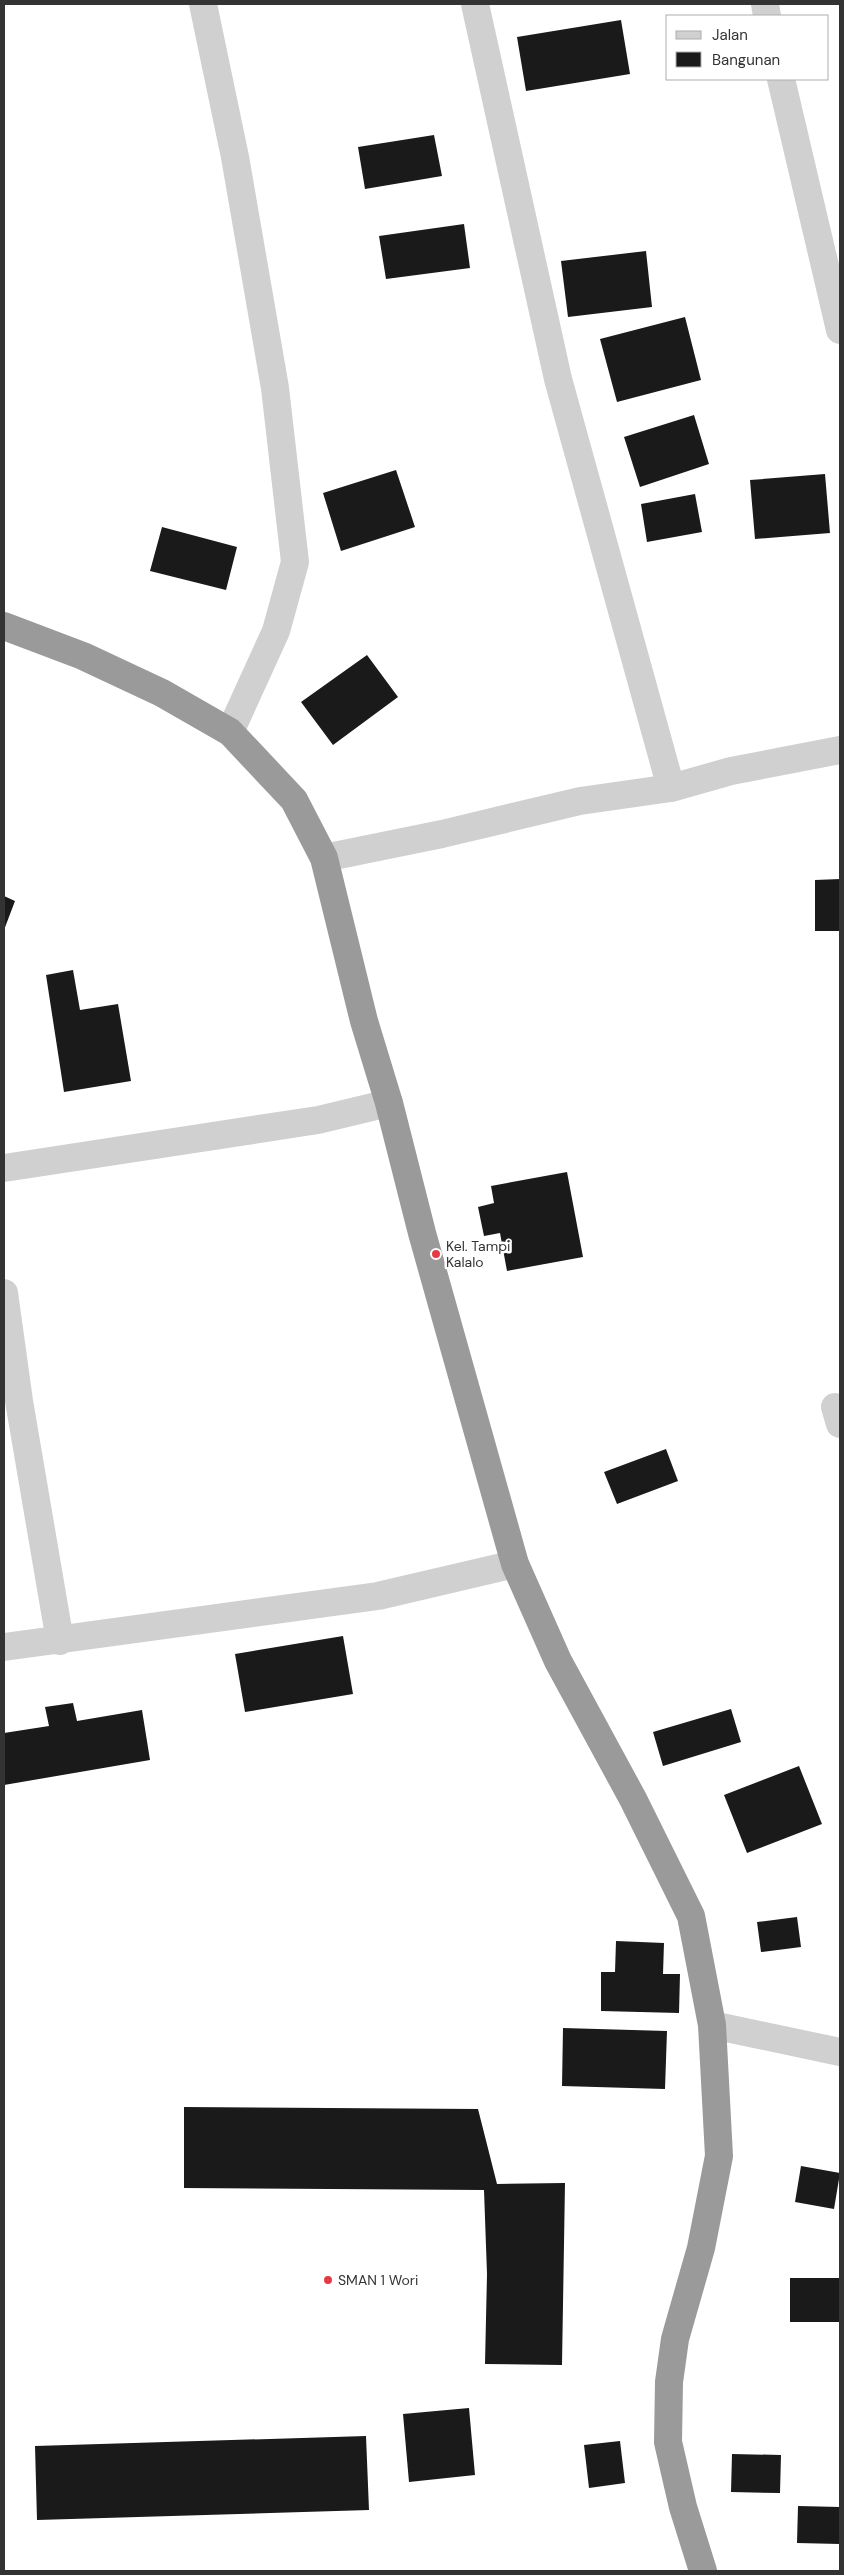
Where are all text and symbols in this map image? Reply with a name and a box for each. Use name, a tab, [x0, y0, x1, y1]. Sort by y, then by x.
legend	[666, 15, 829, 80]
text: Jalan	[712, 25, 748, 45]
text: Bangunan	[712, 50, 780, 70]
place label: Kel. Tampi Kalalo	[446, 1237, 510, 1271]
marker: Kel. Tampi Kalalo	[430, 1248, 442, 1260]
place label: SMAN 1 Wori	[338, 2271, 418, 2289]
marker: SMAN 1 Wori	[322, 2274, 334, 2286]

